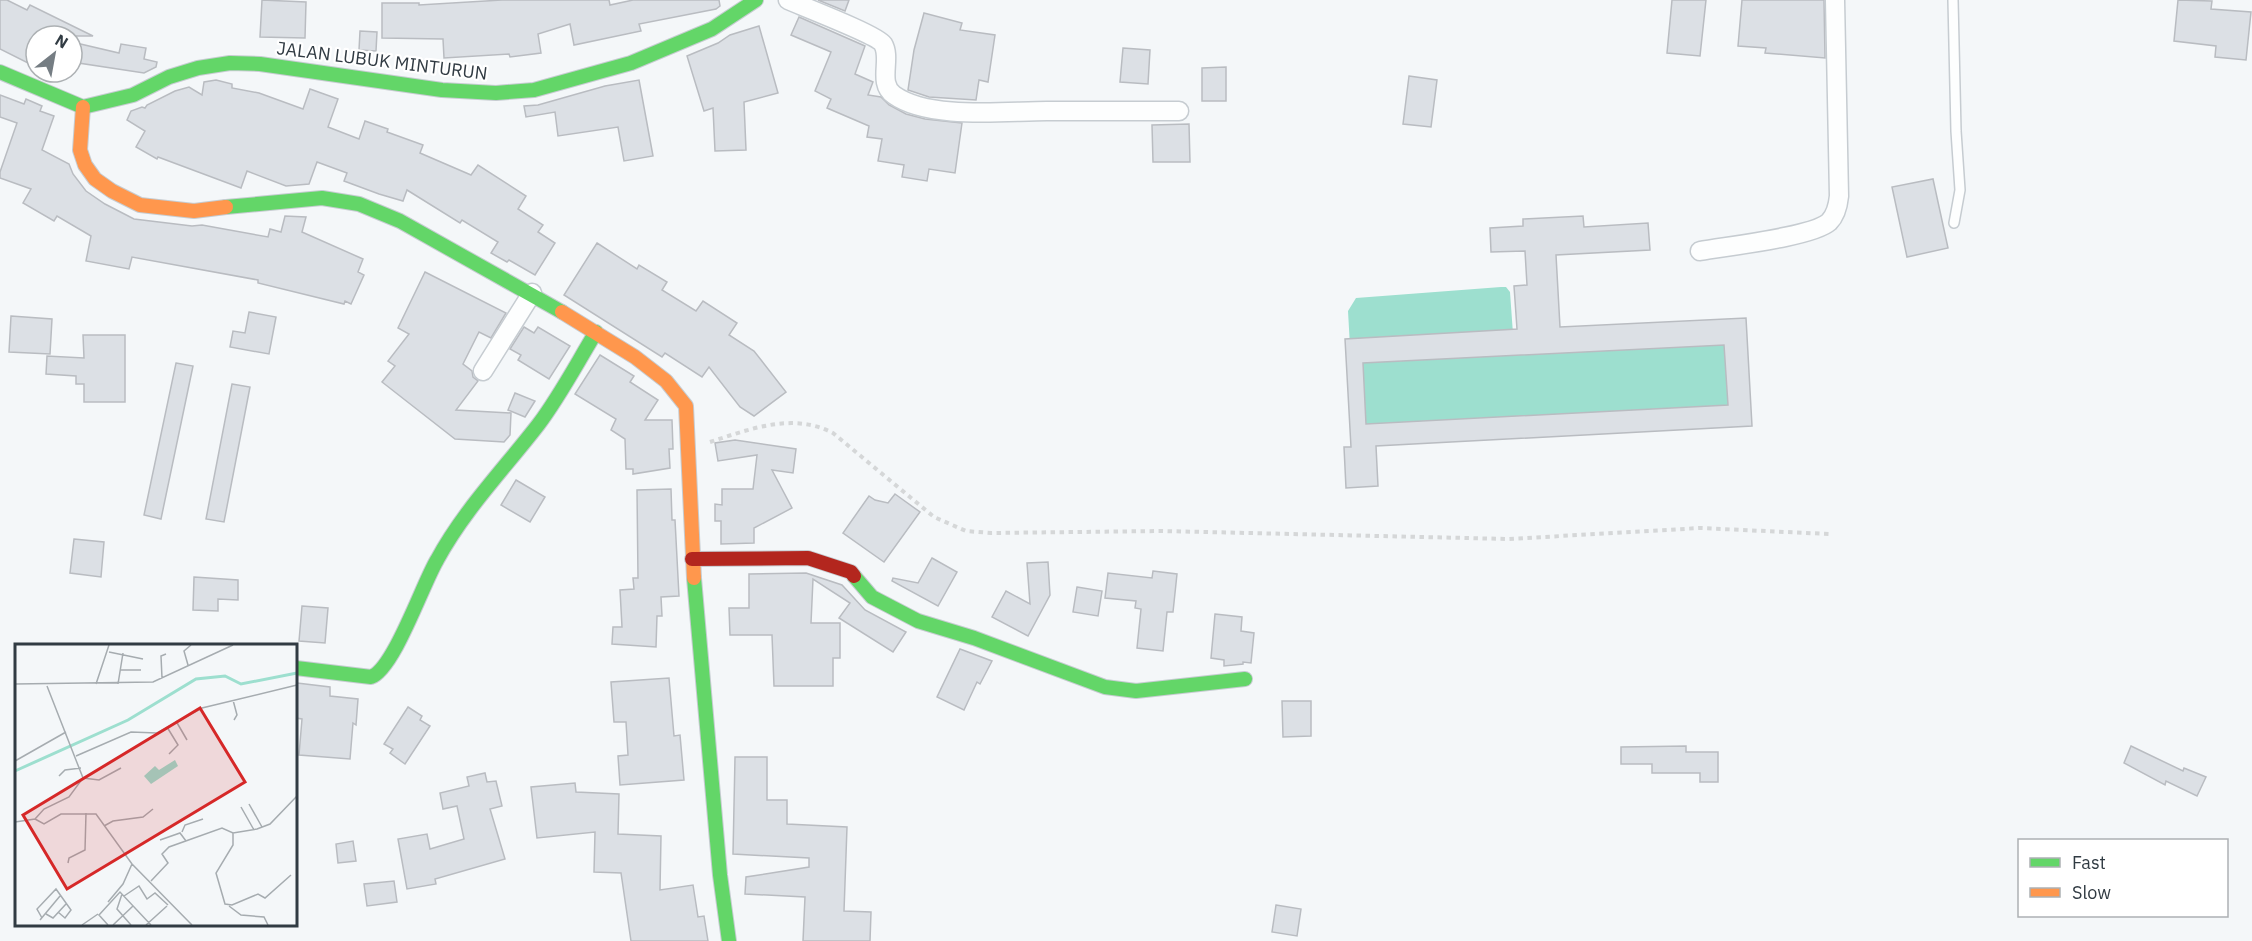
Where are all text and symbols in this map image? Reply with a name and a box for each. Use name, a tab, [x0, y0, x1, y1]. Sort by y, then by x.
north arrow	[24, 24, 84, 84]
text: N	[52, 30, 72, 53]
street label: JALAN LUBUK MINTURUN	[275, 36, 489, 85]
inset map	[15, 644, 297, 926]
legend	[2018, 839, 2228, 917]
text: Fast	[2072, 851, 2106, 874]
text: Slow	[2072, 881, 2111, 904]

